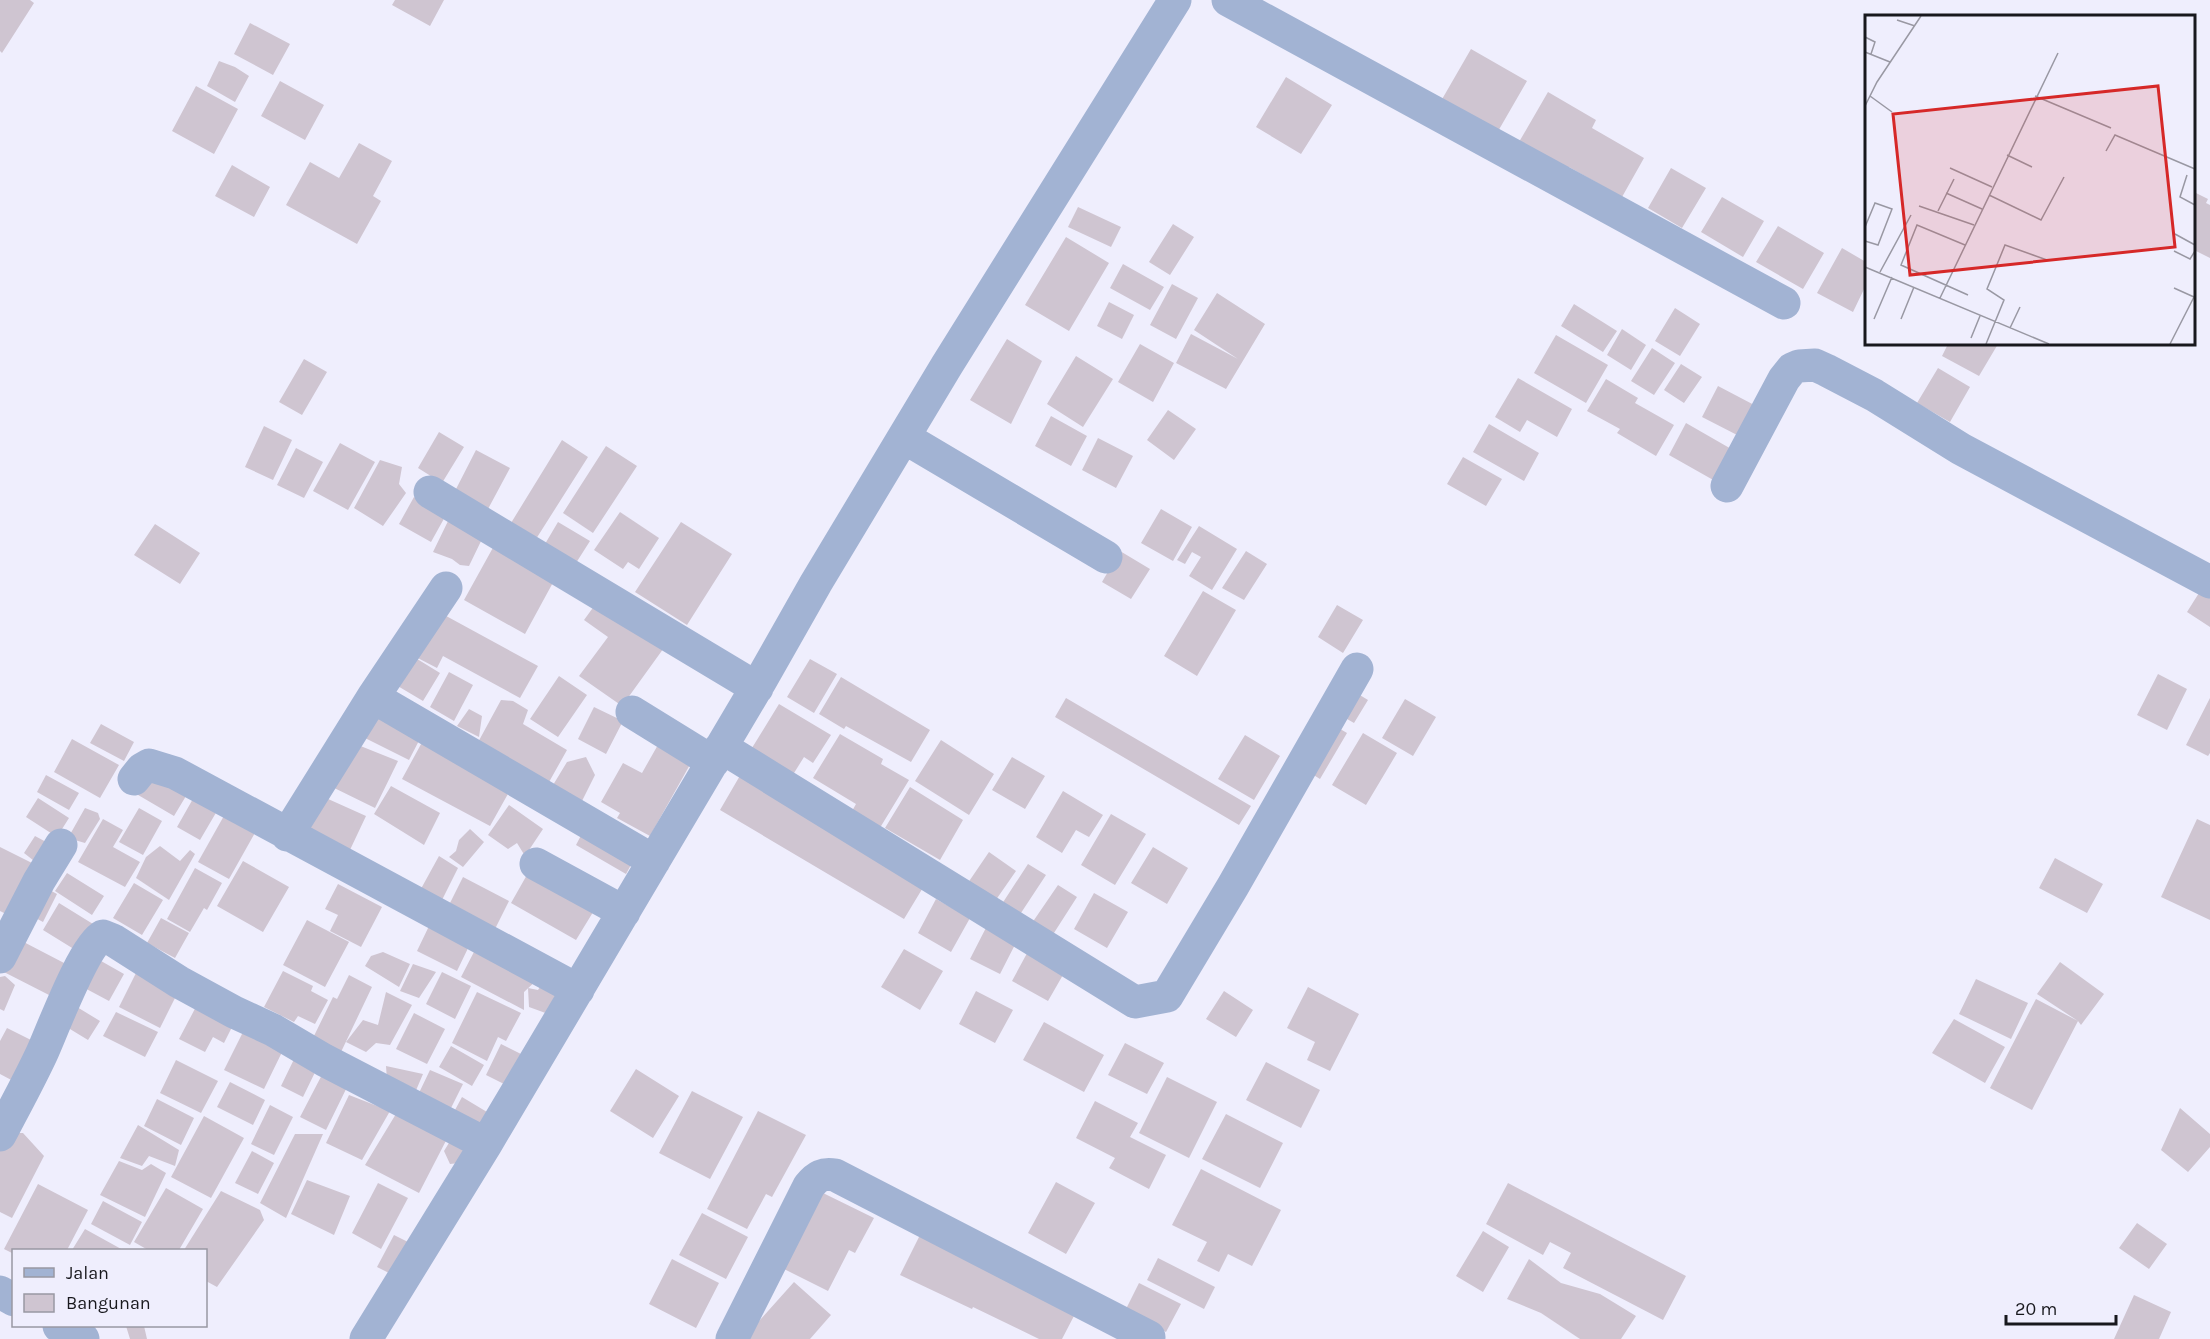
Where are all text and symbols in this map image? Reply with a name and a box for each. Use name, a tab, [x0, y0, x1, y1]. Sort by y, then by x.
inset map	[1865, 15, 2195, 345]
legend	[12, 1249, 207, 1327]
text: Jalan	[66, 1262, 109, 1284]
scale bar	[2006, 1288, 2116, 1326]
text: Bangunan	[66, 1292, 151, 1314]
text: 20 m	[2015, 1298, 2057, 1320]

